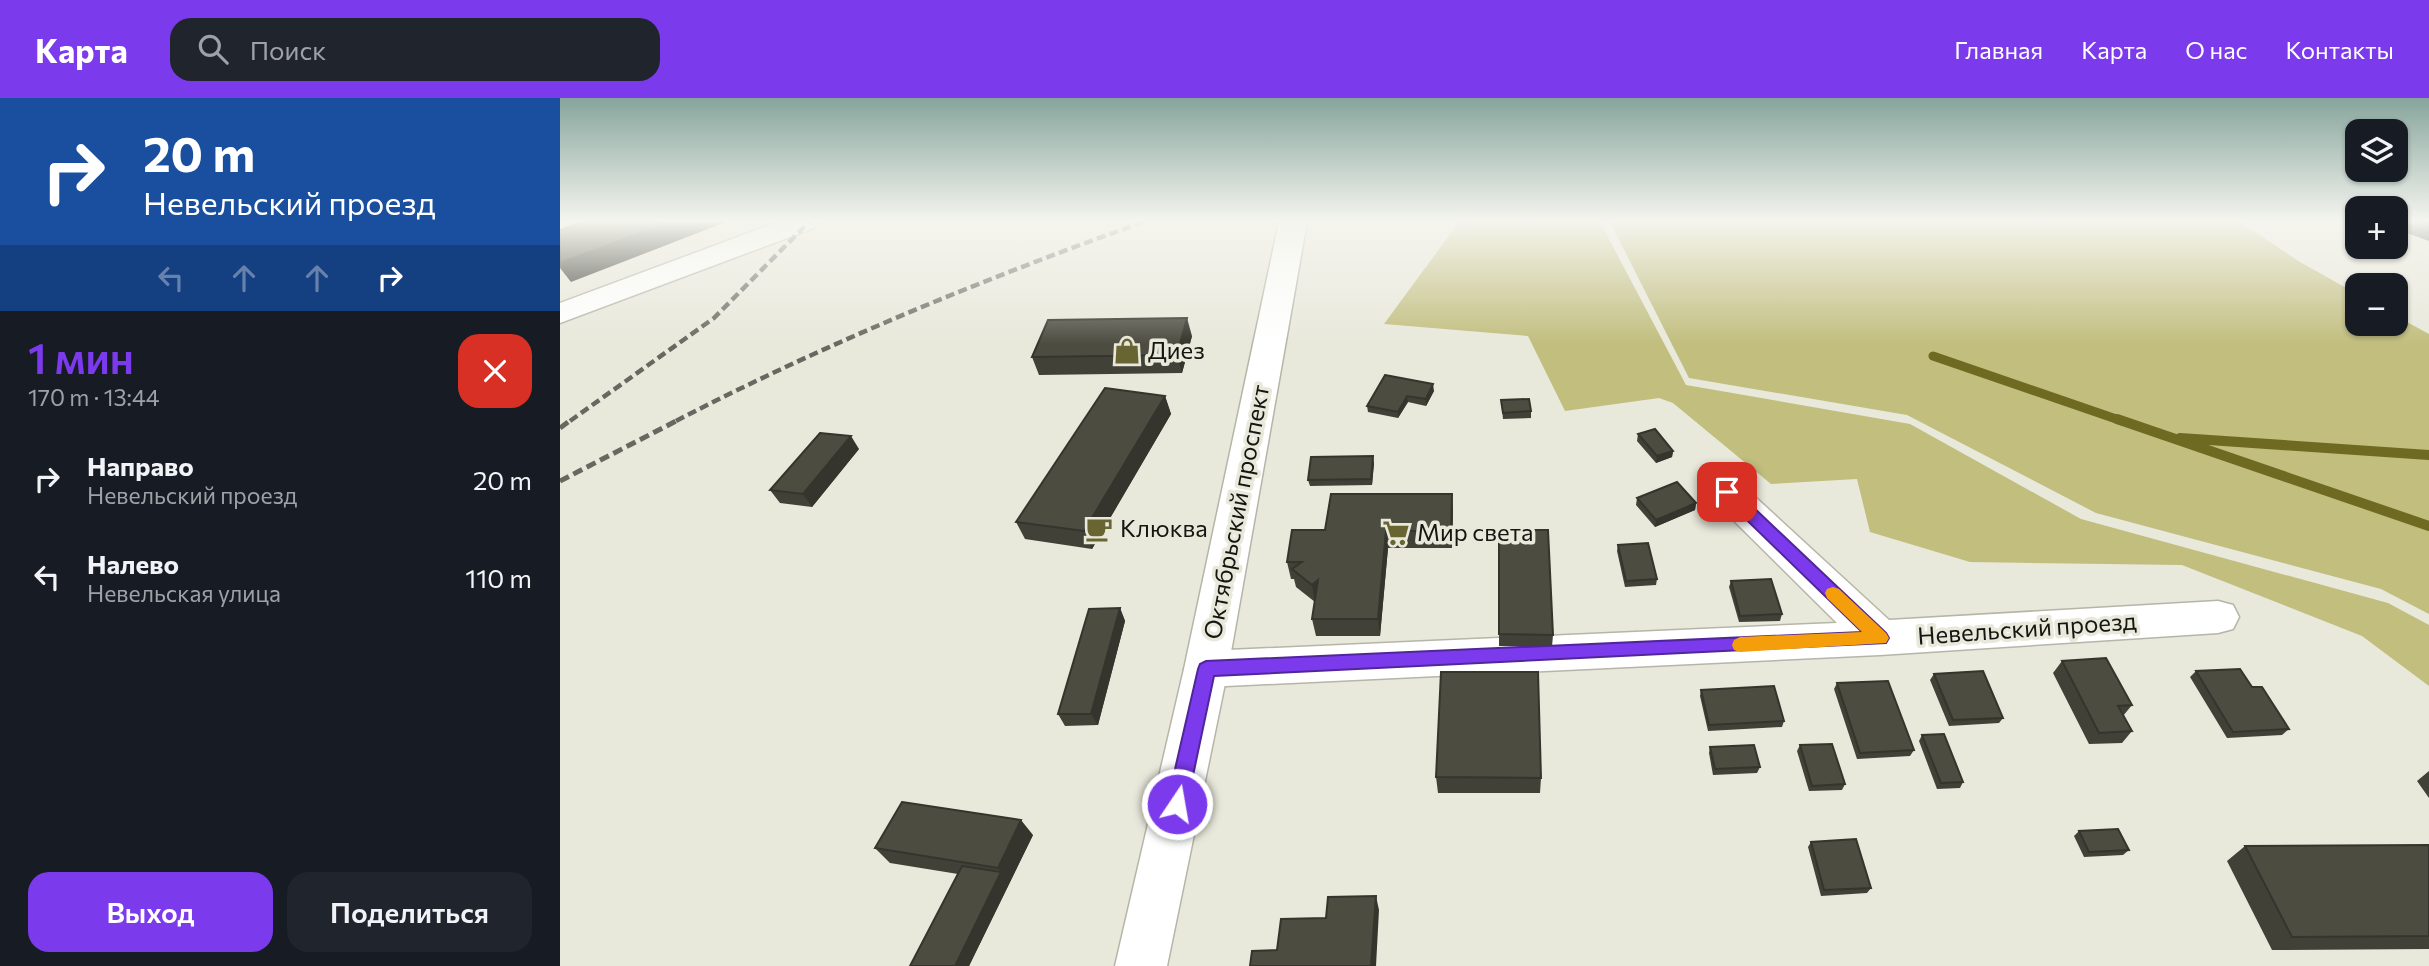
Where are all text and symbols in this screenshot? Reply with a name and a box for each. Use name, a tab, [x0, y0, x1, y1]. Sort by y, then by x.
search box	[170, 18, 660, 81]
text: Карта	[35, 29, 128, 70]
icon: search	[194, 30, 232, 68]
text: Поиск	[250, 34, 326, 65]
text: Главная	[1954, 35, 2043, 64]
text: Карта	[2081, 35, 2147, 64]
text: О нас	[2185, 35, 2247, 64]
text: Контакты	[2285, 35, 2394, 64]
map controls	[2345, 119, 2408, 336]
button: layers	[2345, 119, 2408, 182]
text: 20 m	[143, 122, 255, 182]
icon: right	[28, 126, 119, 217]
text: Невельский проезд	[143, 182, 436, 222]
button: +	[2345, 196, 2408, 259]
icon: left	[152, 259, 190, 297]
icon: ahead	[225, 259, 263, 297]
icon: ahead	[298, 259, 336, 297]
icon: right	[371, 259, 409, 297]
button: −	[2345, 273, 2408, 336]
text: 1 мин	[28, 331, 134, 383]
button: close	[458, 334, 532, 408]
place label: Диез	[1148, 335, 1205, 364]
shop icon: Диез	[1112, 336, 1142, 366]
street label: Октябрьский проспект	[1197, 382, 1274, 641]
text: 170 m · 13:44	[28, 383, 160, 411]
text: Направо	[87, 450, 194, 481]
icon: right	[28, 460, 66, 498]
pin	[1697, 462, 1757, 522]
text: 20 m	[473, 464, 532, 495]
icon: arrive	[1708, 473, 1746, 511]
text: Невельский проезд	[87, 481, 297, 509]
place label: Клюква	[1120, 513, 1208, 542]
cafe icon: Клюква	[1084, 514, 1114, 544]
place label: Мир света	[1417, 517, 1533, 546]
supermarket icon: Мир света	[1381, 518, 1411, 548]
text: Налево	[87, 548, 179, 579]
icon: left	[28, 558, 66, 596]
text: 110 m	[465, 562, 532, 593]
text: Невельская улица	[87, 579, 281, 607]
street label: Невельский проезд	[1916, 605, 2137, 650]
position arrow	[1140, 767, 1214, 841]
button: Выход	[28, 872, 273, 952]
button: Поделиться	[287, 872, 532, 952]

